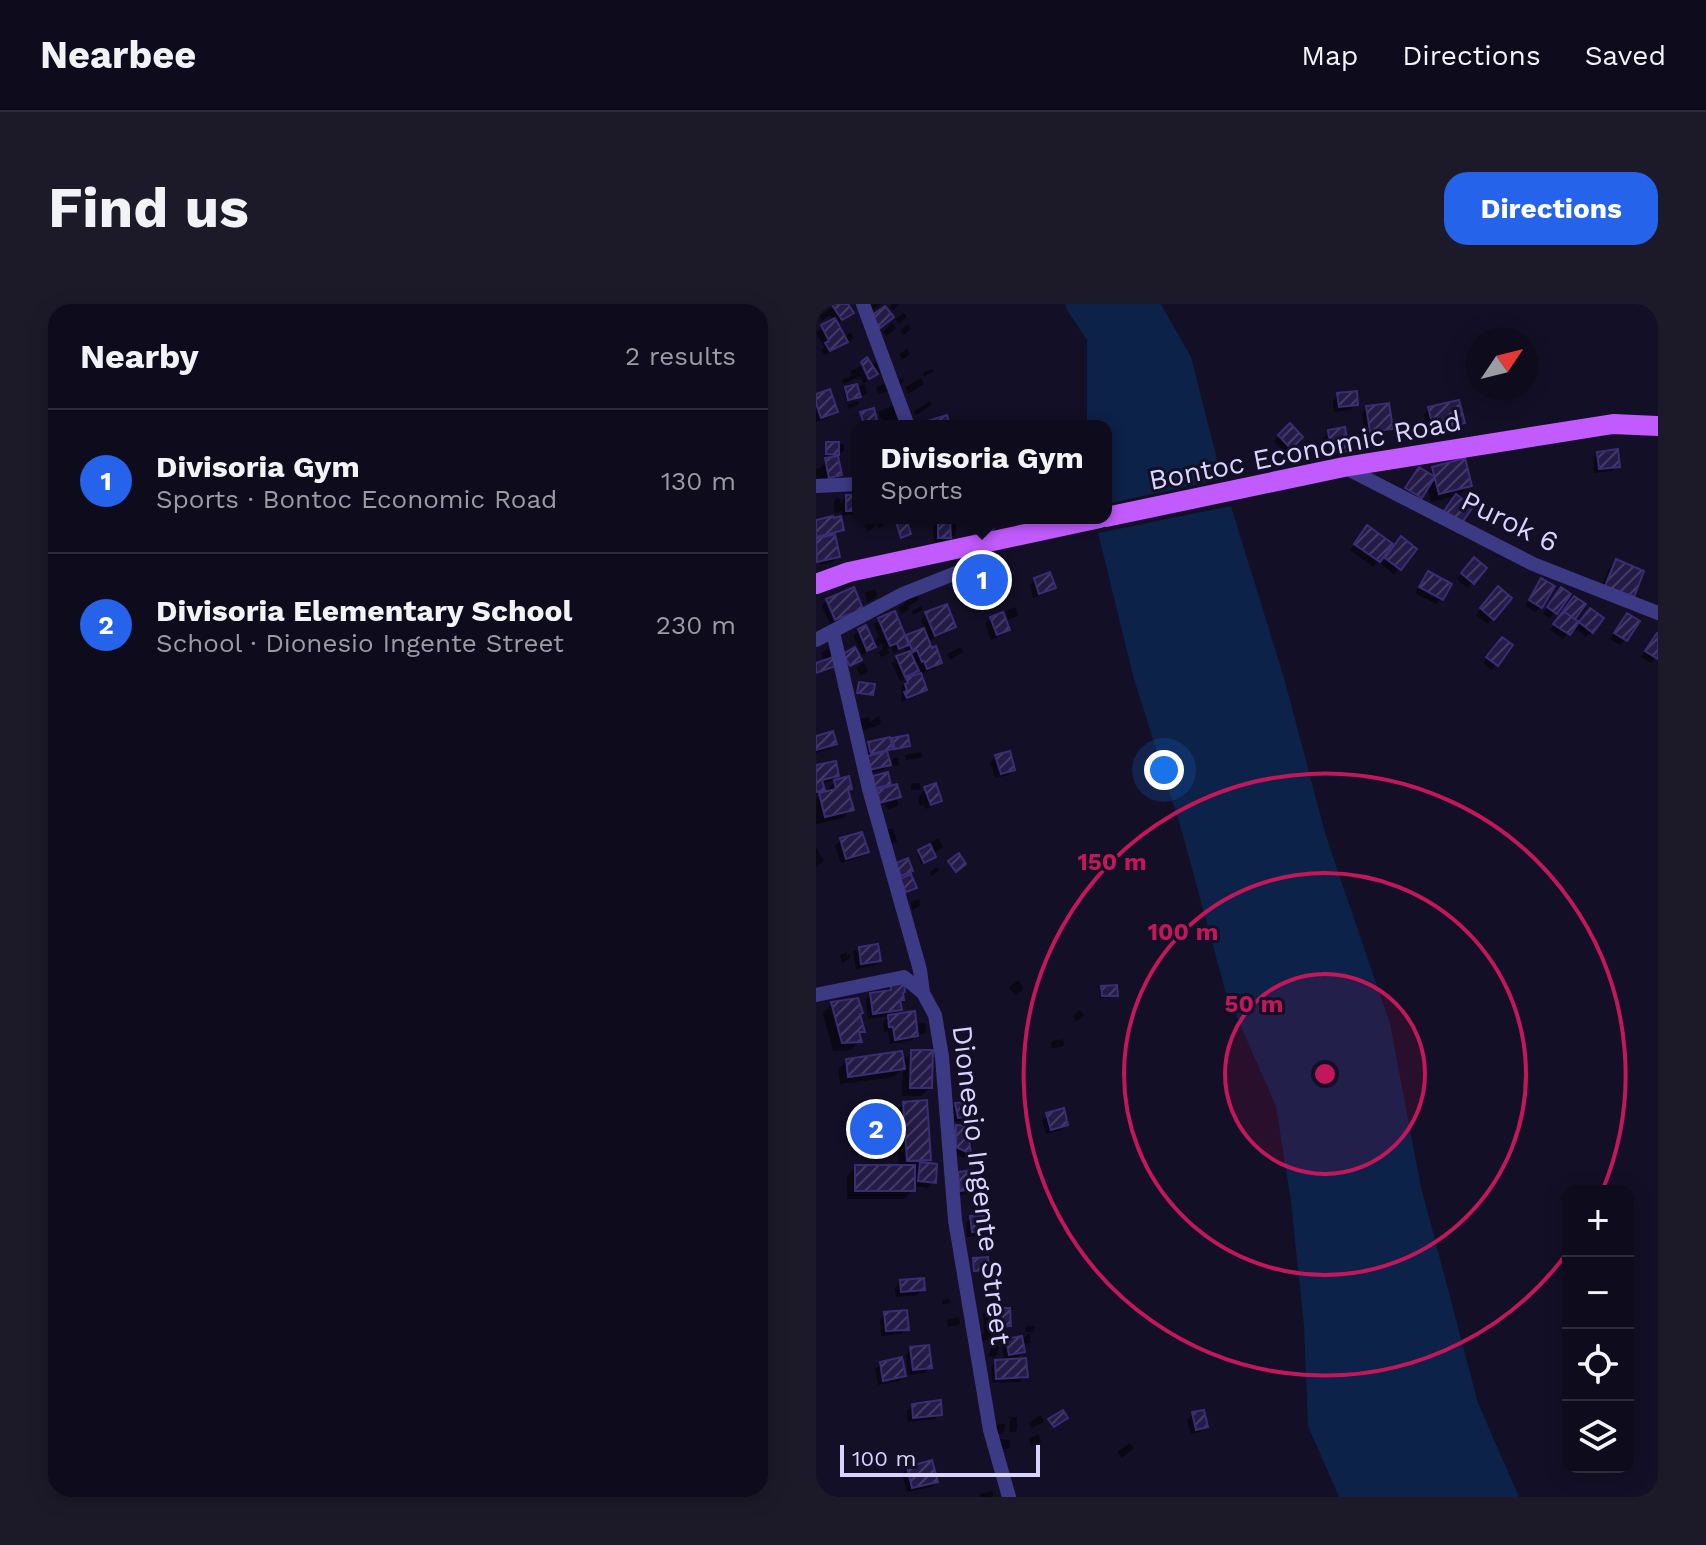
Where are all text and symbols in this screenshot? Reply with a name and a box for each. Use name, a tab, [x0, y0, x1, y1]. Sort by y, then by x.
text: Nearbee	[40, 33, 196, 77]
text: Map	[1301, 39, 1358, 72]
text: Directions	[1402, 39, 1541, 72]
text: Saved	[1585, 39, 1666, 72]
button: Directions	[1444, 172, 1658, 245]
text: Find us	[48, 175, 249, 241]
north arrow	[1466, 328, 1538, 400]
text: Nearby	[80, 336, 199, 376]
text: 2 results	[625, 341, 736, 371]
street label: Bontoc Economic Road	[1146, 404, 1464, 497]
popup	[852, 420, 1112, 524]
text: Divisoria Gym	[880, 440, 1084, 475]
text: Divisoria Gym	[156, 449, 360, 484]
text: 1	[100, 466, 112, 496]
text: 130 m	[661, 466, 736, 496]
text: Sports	[880, 475, 963, 505]
text: Sports · Bontoc Economic Road	[156, 484, 557, 514]
street label: Purok 6	[1456, 484, 1564, 559]
pin: 1	[956, 550, 1008, 610]
text: Divisoria Elementary School	[156, 593, 572, 628]
text: 2	[98, 610, 114, 640]
text: 230 m	[656, 610, 736, 640]
text: School · Dionesio Ingente Street	[156, 628, 564, 658]
your location	[1144, 750, 1184, 790]
text: 150 m	[1077, 848, 1147, 876]
text: 100 m	[1148, 918, 1218, 946]
text: 50 m	[1225, 990, 1283, 1018]
street label: Dionesio Ingente Street	[946, 1023, 1018, 1347]
centre of rings	[1311, 1060, 1339, 1088]
pin: 2	[850, 1099, 902, 1159]
map controls	[1562, 1185, 1634, 1473]
button: +	[1562, 1185, 1634, 1257]
button: −	[1562, 1257, 1634, 1329]
button: locate	[1562, 1329, 1634, 1401]
button: layers	[1562, 1401, 1634, 1473]
scale bar	[840, 1441, 1040, 1477]
text: 100 m	[852, 1446, 916, 1471]

